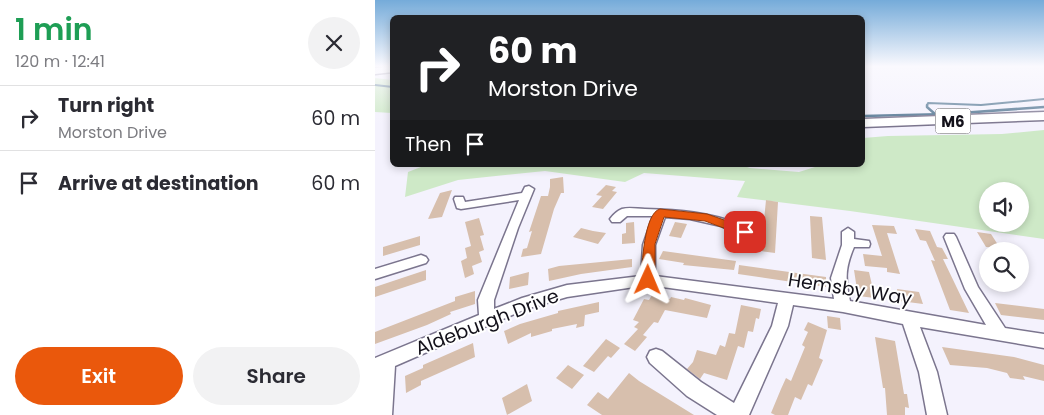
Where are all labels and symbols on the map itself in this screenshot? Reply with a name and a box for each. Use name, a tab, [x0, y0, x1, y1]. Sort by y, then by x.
road number: M6	[935, 108, 971, 134]
pin	[724, 211, 766, 253]
position arrow	[621, 253, 673, 305]
street label: Hemsby Way	[786, 266, 914, 312]
street label: Aldeburgh Drive	[411, 282, 563, 362]

